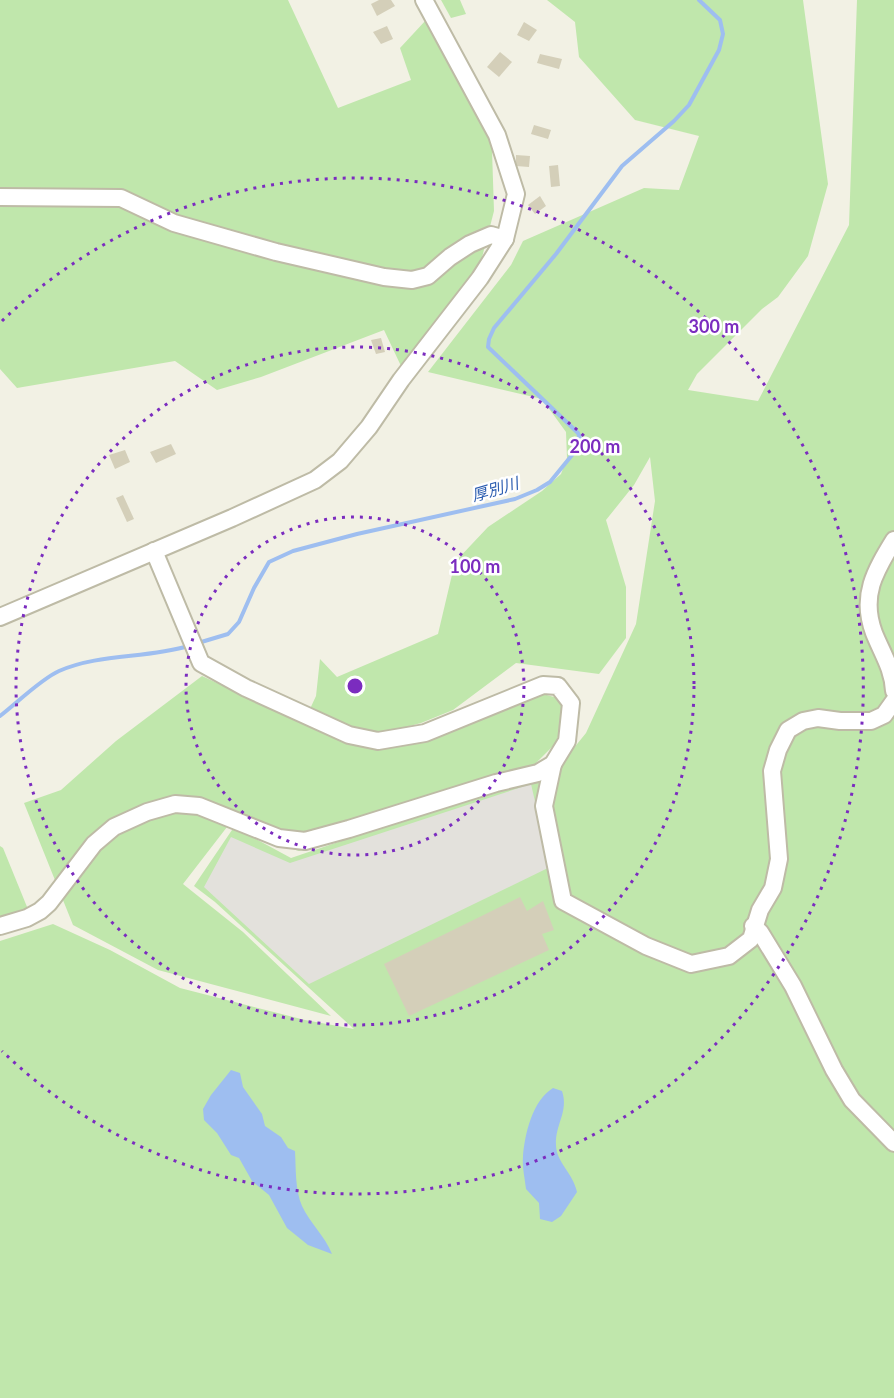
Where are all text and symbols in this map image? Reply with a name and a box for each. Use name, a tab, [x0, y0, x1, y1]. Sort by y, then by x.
text: 300 m	[689, 315, 739, 337]
text: 200 m	[570, 435, 620, 457]
water label: 厚別川	[469, 472, 522, 504]
text: 100 m	[450, 555, 500, 577]
centre of rings	[345, 676, 365, 696]

